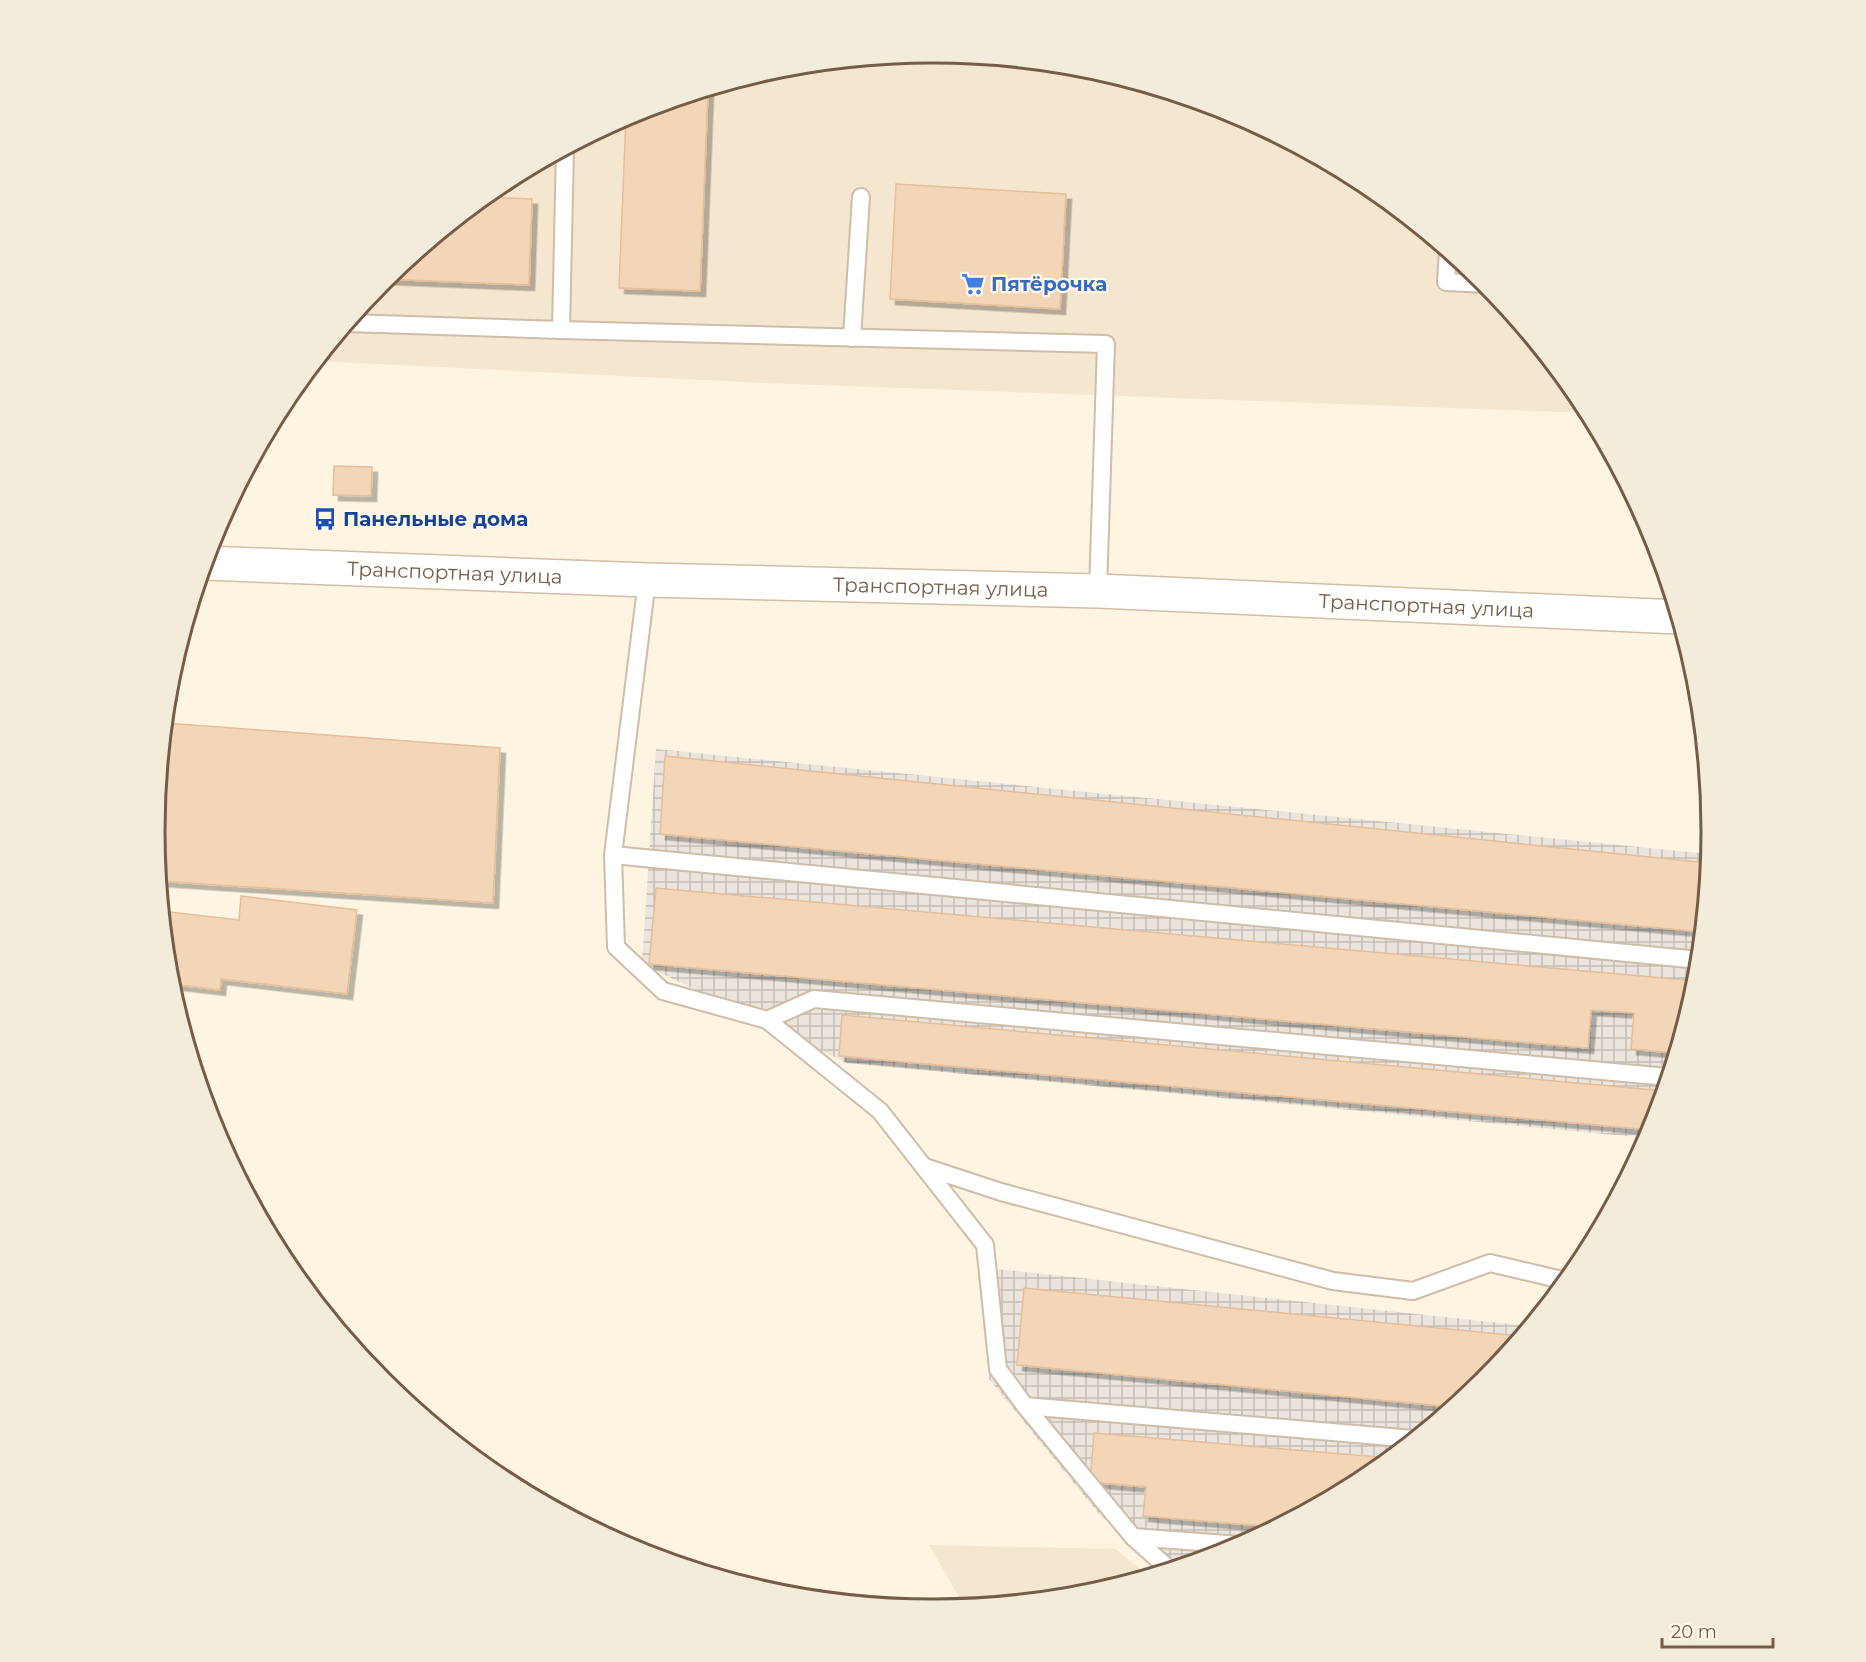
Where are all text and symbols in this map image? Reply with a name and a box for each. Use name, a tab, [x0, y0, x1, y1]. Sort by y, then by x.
supermarket icon: Пятёрочка	[960, 271, 986, 297]
place label: Пятёрочка	[991, 272, 1107, 296]
bus stop icon: Панельные дома	[312, 506, 338, 532]
place label: Панельные дома	[343, 507, 528, 531]
street label: Транспортная улица	[347, 556, 563, 589]
street label: Транспортная улица	[833, 573, 1049, 602]
street label: Транспортная улица	[1318, 589, 1534, 623]
scale bar	[1662, 1611, 1773, 1649]
text: 20 m	[1671, 1621, 1717, 1643]

